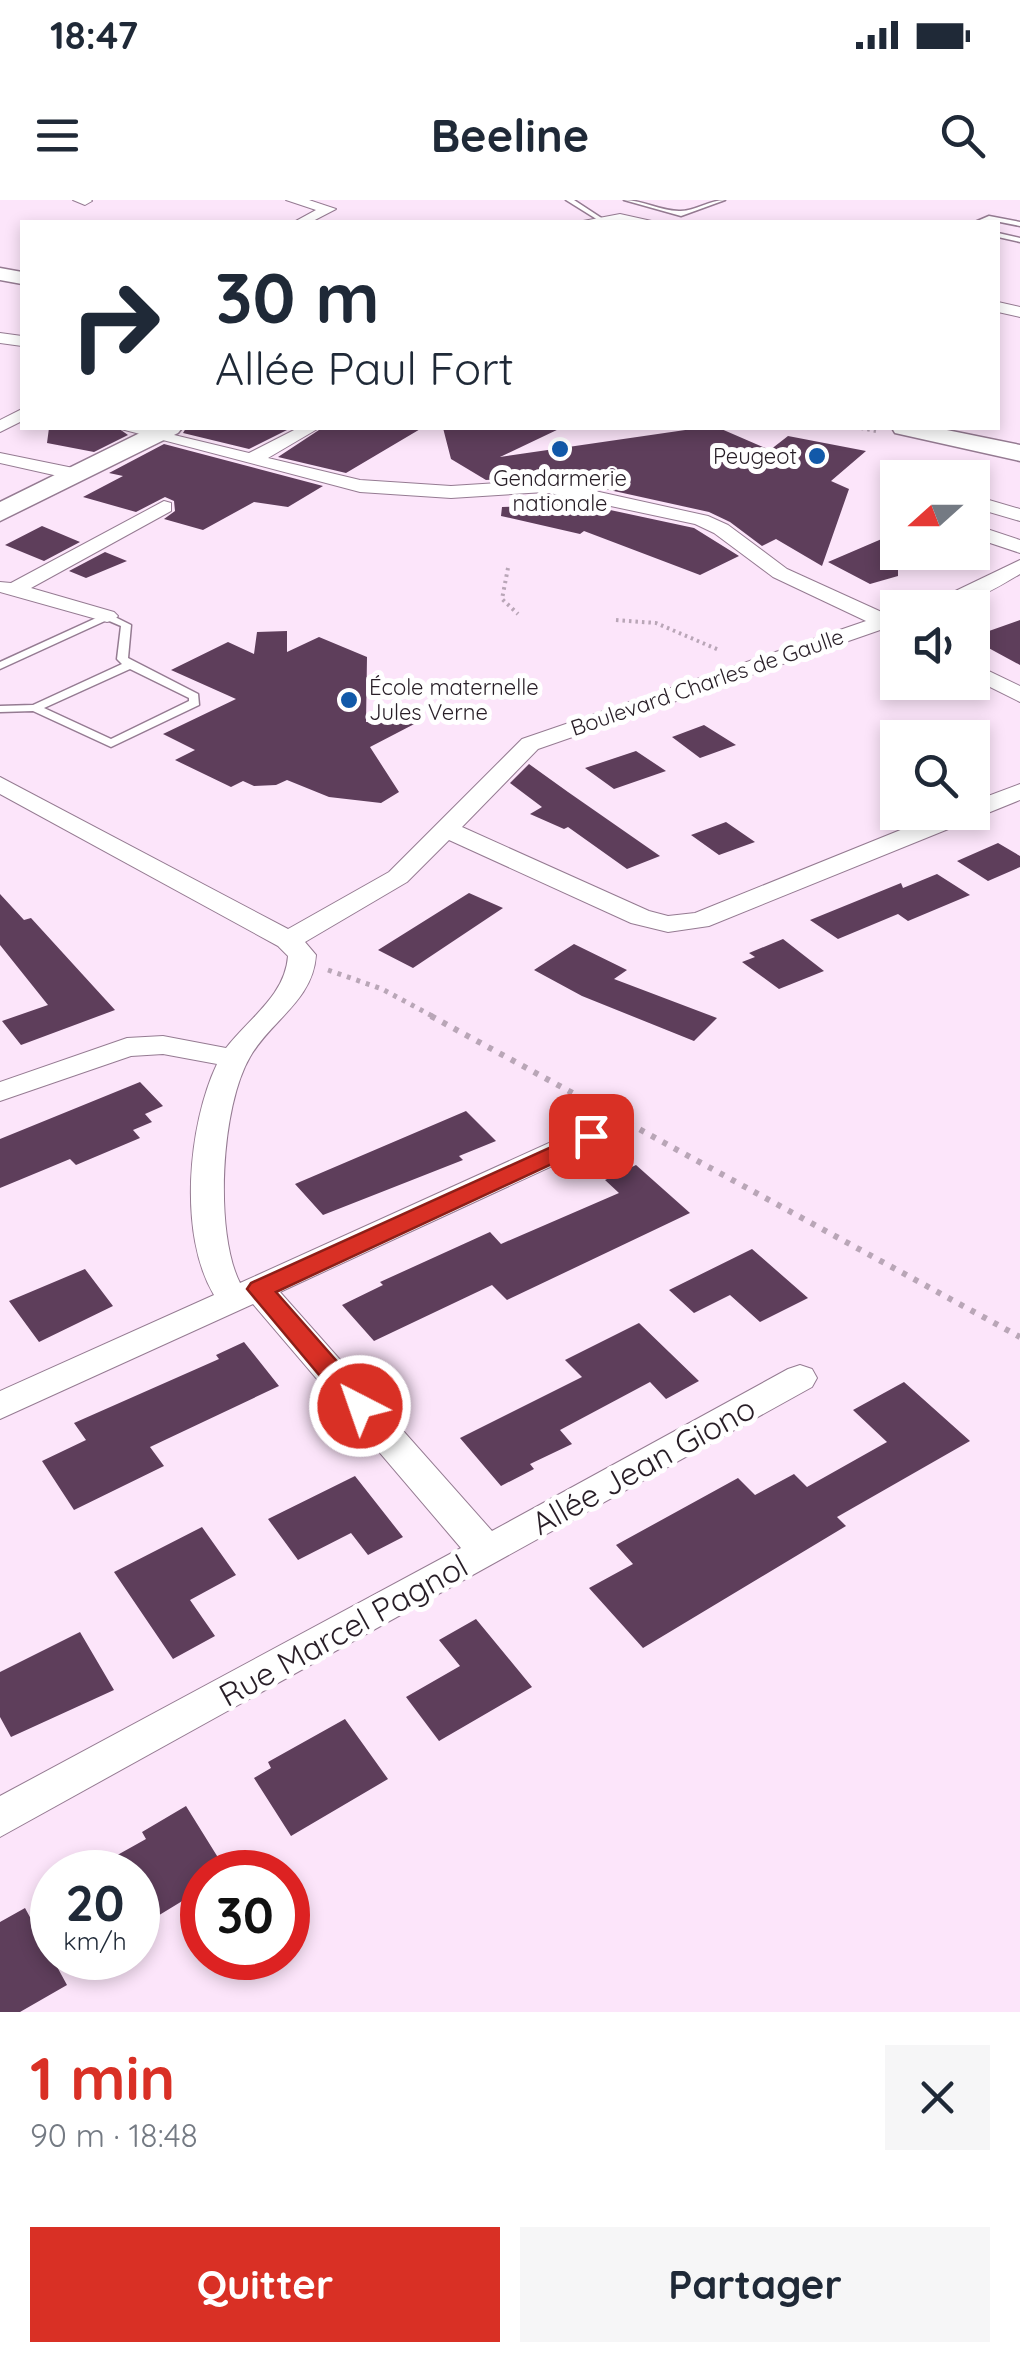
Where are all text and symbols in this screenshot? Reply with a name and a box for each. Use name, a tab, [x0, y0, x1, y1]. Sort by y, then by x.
text: 18:47	[50, 11, 138, 59]
text: Beeline	[431, 107, 589, 163]
icon: menu	[30, 108, 85, 163]
icon: search	[935, 108, 990, 163]
text: 30 m	[215, 253, 380, 341]
icon: right	[50, 260, 180, 390]
text: Allée Paul Fort	[215, 340, 514, 396]
marker: Gendarmerie nationale	[549, 438, 571, 460]
place label: Peugeot	[713, 442, 797, 470]
marker: Peugeot	[806, 445, 828, 467]
north arrow	[880, 460, 990, 570]
map controls	[880, 460, 990, 830]
place label: Gendarmerie nationale	[493, 464, 627, 517]
button: sound	[880, 590, 990, 700]
street label: Boulevard Charles de Gaulle	[567, 622, 847, 742]
place label: École maternelle Jules Verne	[369, 673, 539, 726]
marker: École maternelle Jules Verne	[338, 689, 360, 711]
button: search	[880, 720, 990, 830]
pin	[549, 1094, 634, 1179]
icon: arrive	[564, 1109, 619, 1164]
position arrow	[308, 1354, 412, 1458]
street label: Allée Jean Giono	[524, 1387, 762, 1543]
street label: Rue Marcel Pagnol	[212, 1545, 474, 1715]
speed limit sign: 30	[180, 1850, 310, 1980]
text: 20	[65, 1871, 125, 1934]
text: km/h	[63, 1925, 127, 1956]
text: 1 min	[30, 2040, 175, 2115]
button: close	[885, 2045, 990, 2150]
text: 90 m · 18:48	[30, 2115, 198, 2155]
button: Quitter	[30, 2227, 500, 2342]
button: Partager	[520, 2227, 990, 2342]

